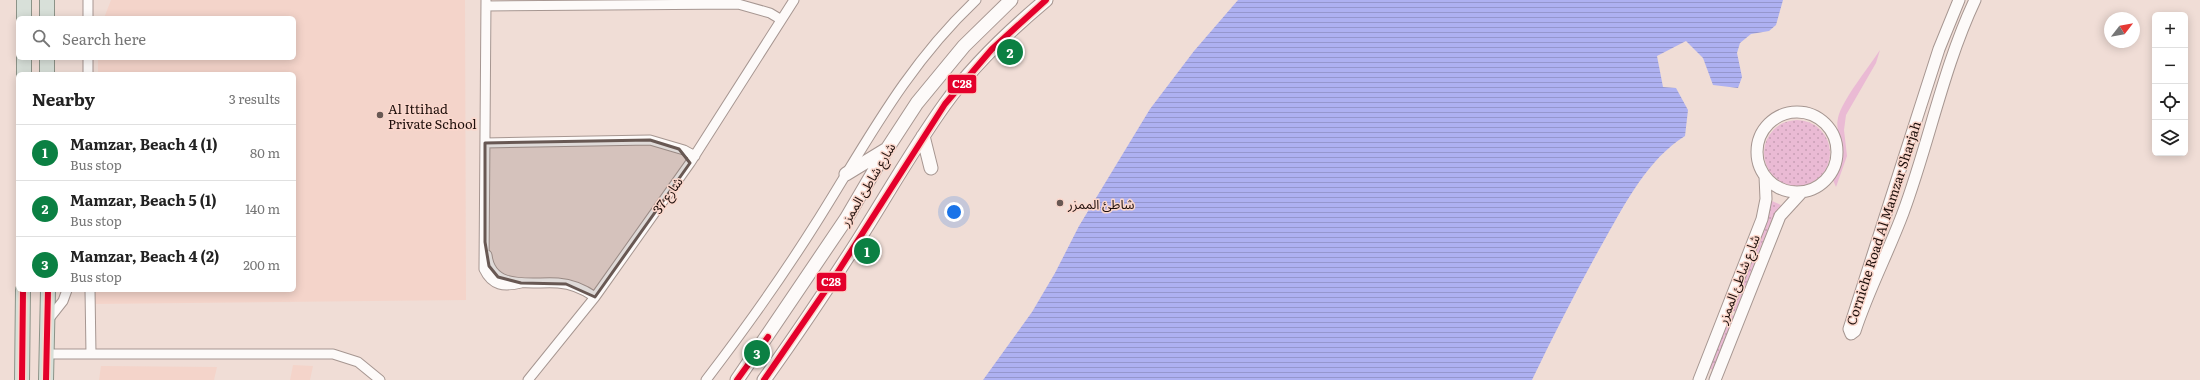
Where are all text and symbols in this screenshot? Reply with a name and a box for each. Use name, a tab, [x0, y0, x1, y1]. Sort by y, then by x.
north arrow	[2104, 12, 2140, 48]
map controls	[2152, 12, 2188, 156]
button: +	[2152, 12, 2188, 48]
search box	[16, 16, 296, 60]
icon: search	[30, 27, 52, 49]
text: Search here	[62, 27, 146, 50]
pin: 2	[997, 37, 1023, 67]
button: −	[2152, 48, 2188, 84]
line badge: C28	[947, 74, 977, 94]
text: C28	[952, 75, 973, 91]
button: locate	[2152, 84, 2188, 120]
text: Nearby	[32, 86, 95, 111]
text: 3 results	[229, 89, 280, 108]
place label: Al Ittihad Private School	[388, 99, 477, 133]
marker: Al Ittihad Private School	[375, 110, 385, 120]
street label: Corniche Road Al Mamzar Sharjah	[1841, 118, 1925, 328]
button: layers	[2152, 120, 2188, 156]
text: Mamzar, Beach 4 (1)	[70, 132, 218, 155]
street label: شارع شاطئ الممزر	[834, 139, 901, 231]
text: 1	[42, 143, 48, 162]
text: 80 m	[250, 143, 280, 162]
text: Bus stop	[70, 155, 122, 174]
street label: شارع 37	[647, 173, 688, 218]
text: Mamzar, Beach 5 (1)	[70, 188, 217, 211]
place label: شاطئ الممزر	[1067, 194, 1134, 213]
marker: شاطئ الممزر	[1055, 198, 1065, 208]
text: 2	[42, 199, 48, 218]
text: 140 m	[245, 199, 280, 218]
your location	[944, 202, 964, 222]
text: Bus stop	[70, 211, 122, 230]
street label: شارع شاطئ الممزر	[1712, 232, 1766, 328]
pin: 1	[854, 236, 880, 266]
text: Mamzar, Beach 4 (2)	[70, 244, 219, 267]
text: 3	[41, 255, 49, 274]
text: 200 m	[243, 255, 280, 274]
text: Bus stop	[70, 267, 122, 286]
line badge: C28	[816, 272, 847, 292]
text: C28	[821, 273, 842, 289]
pin: 3	[744, 338, 770, 368]

